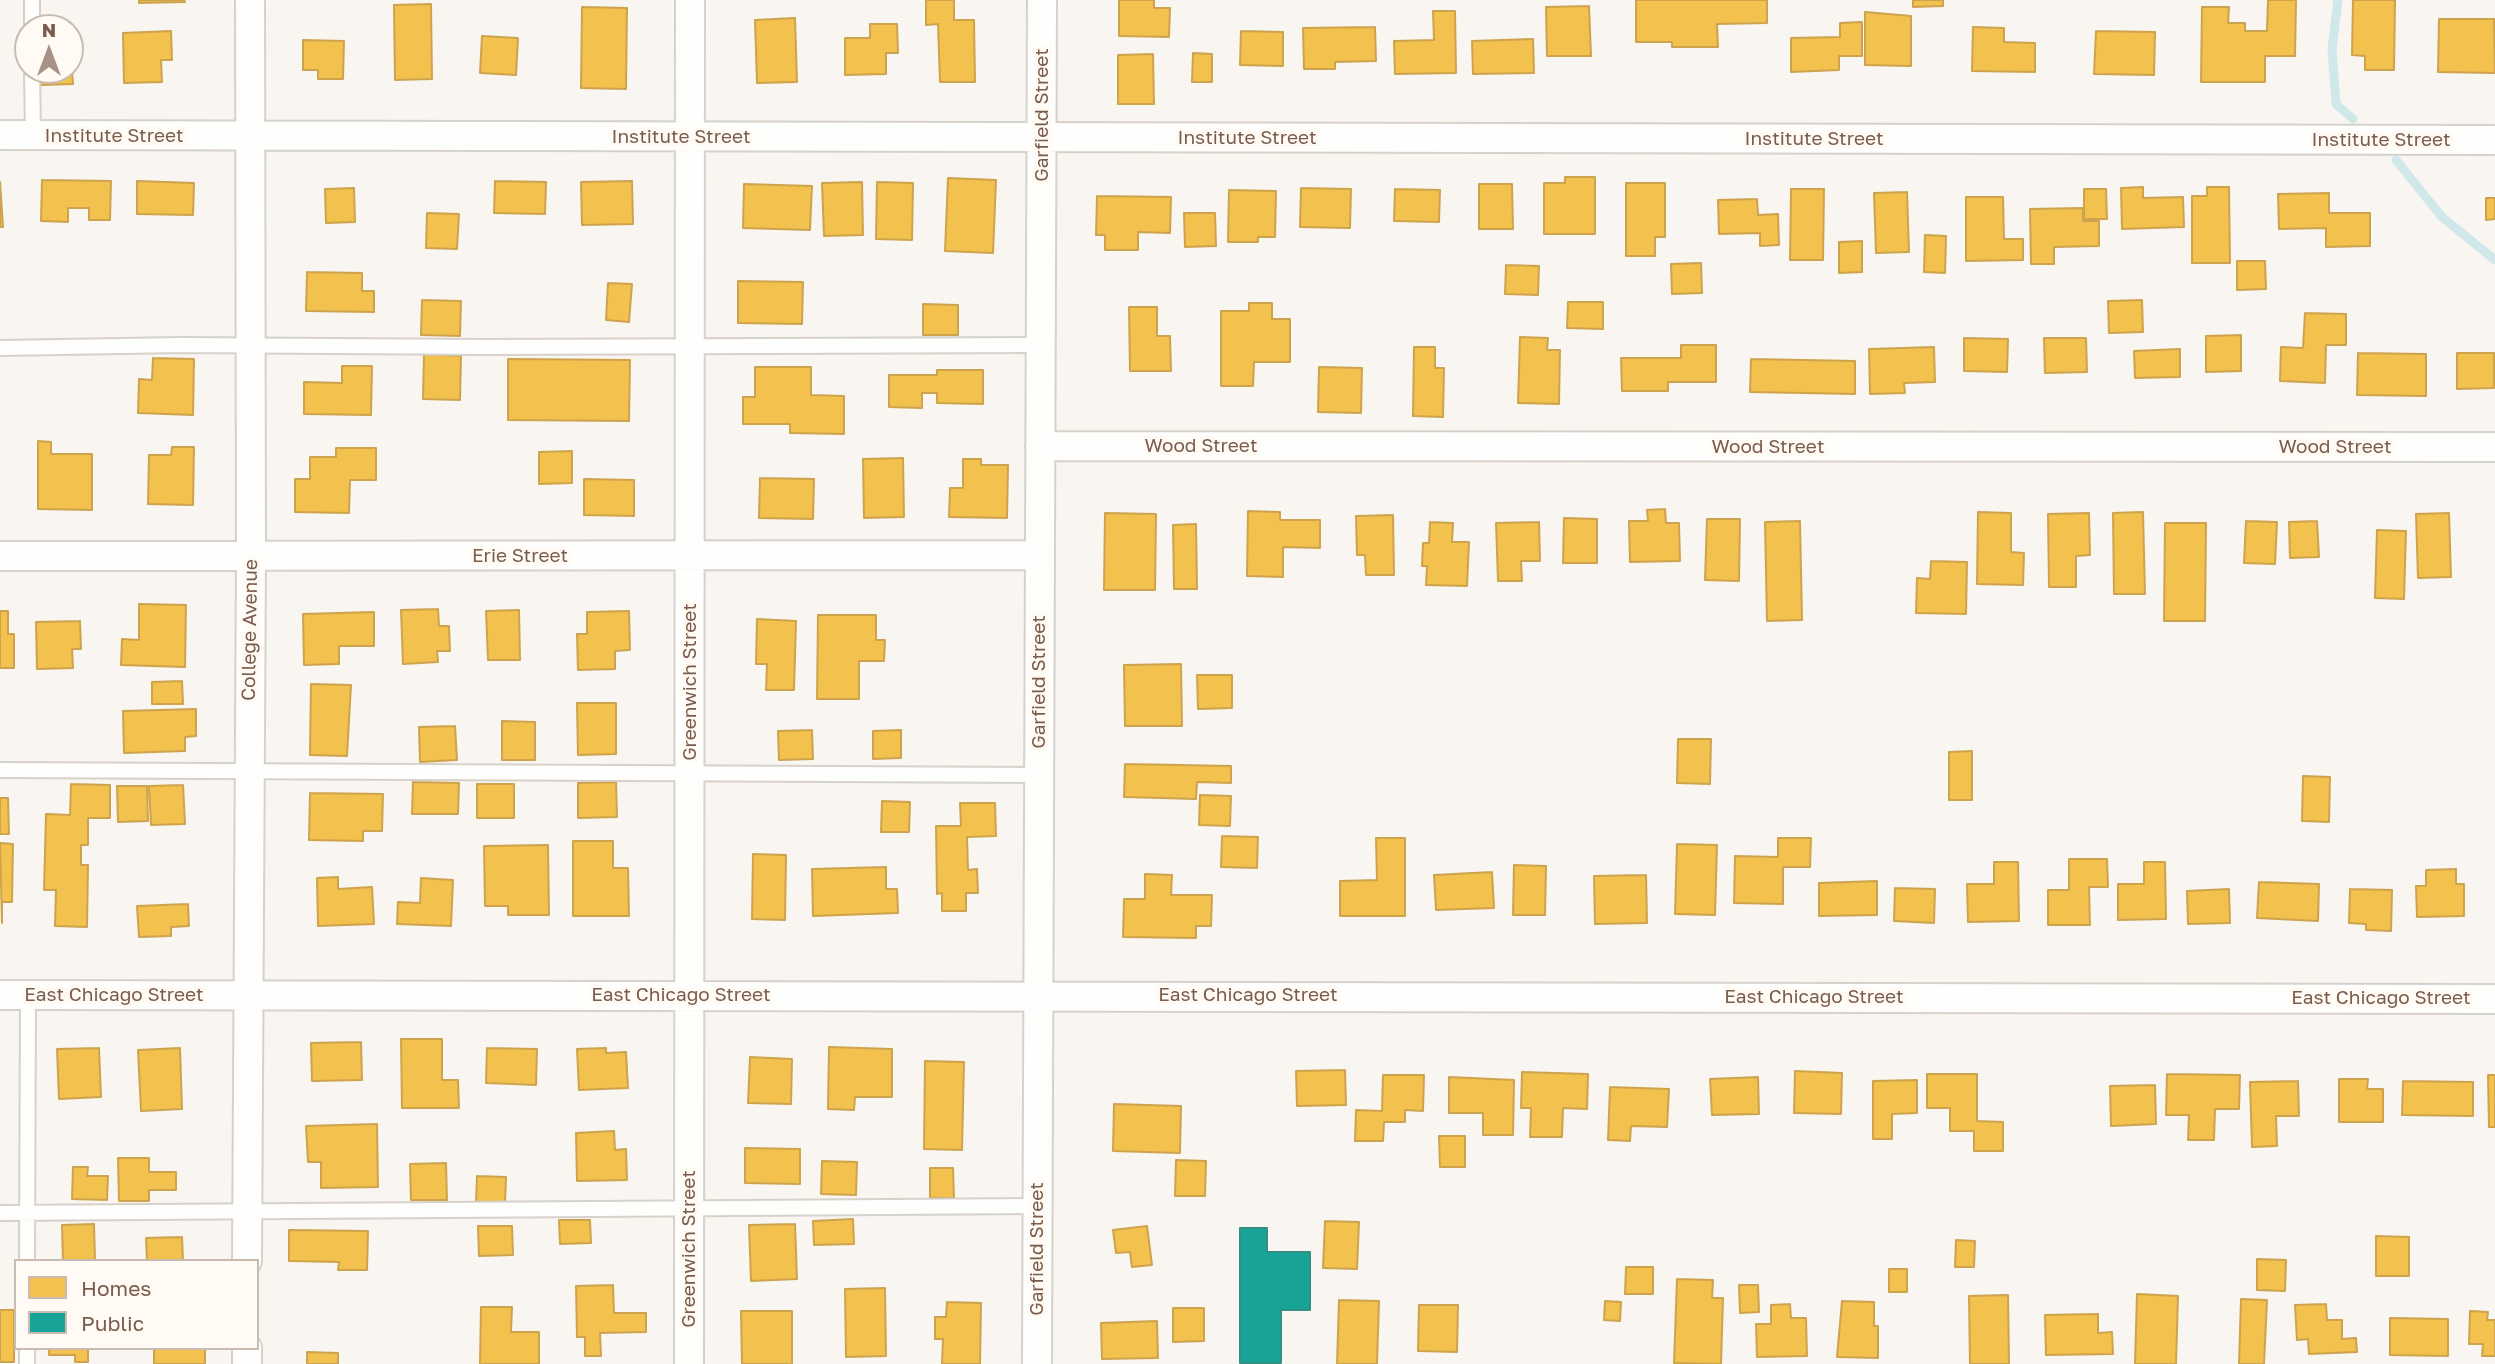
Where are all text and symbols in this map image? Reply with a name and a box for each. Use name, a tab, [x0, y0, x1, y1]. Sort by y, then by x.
north arrow	[14, 14, 84, 84]
text: N	[42, 18, 56, 41]
street label: Garfield Street	[1031, 48, 1053, 182]
street label: Institute Street	[44, 125, 184, 147]
street label: Institute Street	[611, 126, 751, 148]
street label: Institute Street	[1177, 127, 1317, 149]
street label: Institute Street	[1744, 128, 1884, 150]
street label: Institute Street	[2311, 129, 2451, 151]
street label: Wood Street	[1145, 435, 1257, 457]
street label: Wood Street	[1712, 436, 1824, 458]
street label: Wood Street	[2279, 436, 2391, 458]
street label: Erie Street	[472, 545, 568, 567]
street label: College Avenue	[237, 559, 263, 701]
street label: Greenwich Street	[679, 603, 701, 761]
street label: Garfield Street	[1028, 615, 1050, 749]
street label: East Chicago Street	[24, 984, 204, 1006]
street label: East Chicago Street	[591, 984, 771, 1006]
street label: East Chicago Street	[1158, 984, 1338, 1006]
street label: East Chicago Street	[1724, 986, 1904, 1008]
street label: East Chicago Street	[2291, 987, 2471, 1009]
street label: Greenwich Street	[678, 1170, 700, 1328]
street label: Garfield Street	[1026, 1182, 1048, 1316]
legend	[14, 1259, 259, 1350]
text: Homes	[81, 1275, 151, 1301]
text: Public	[81, 1310, 144, 1336]

